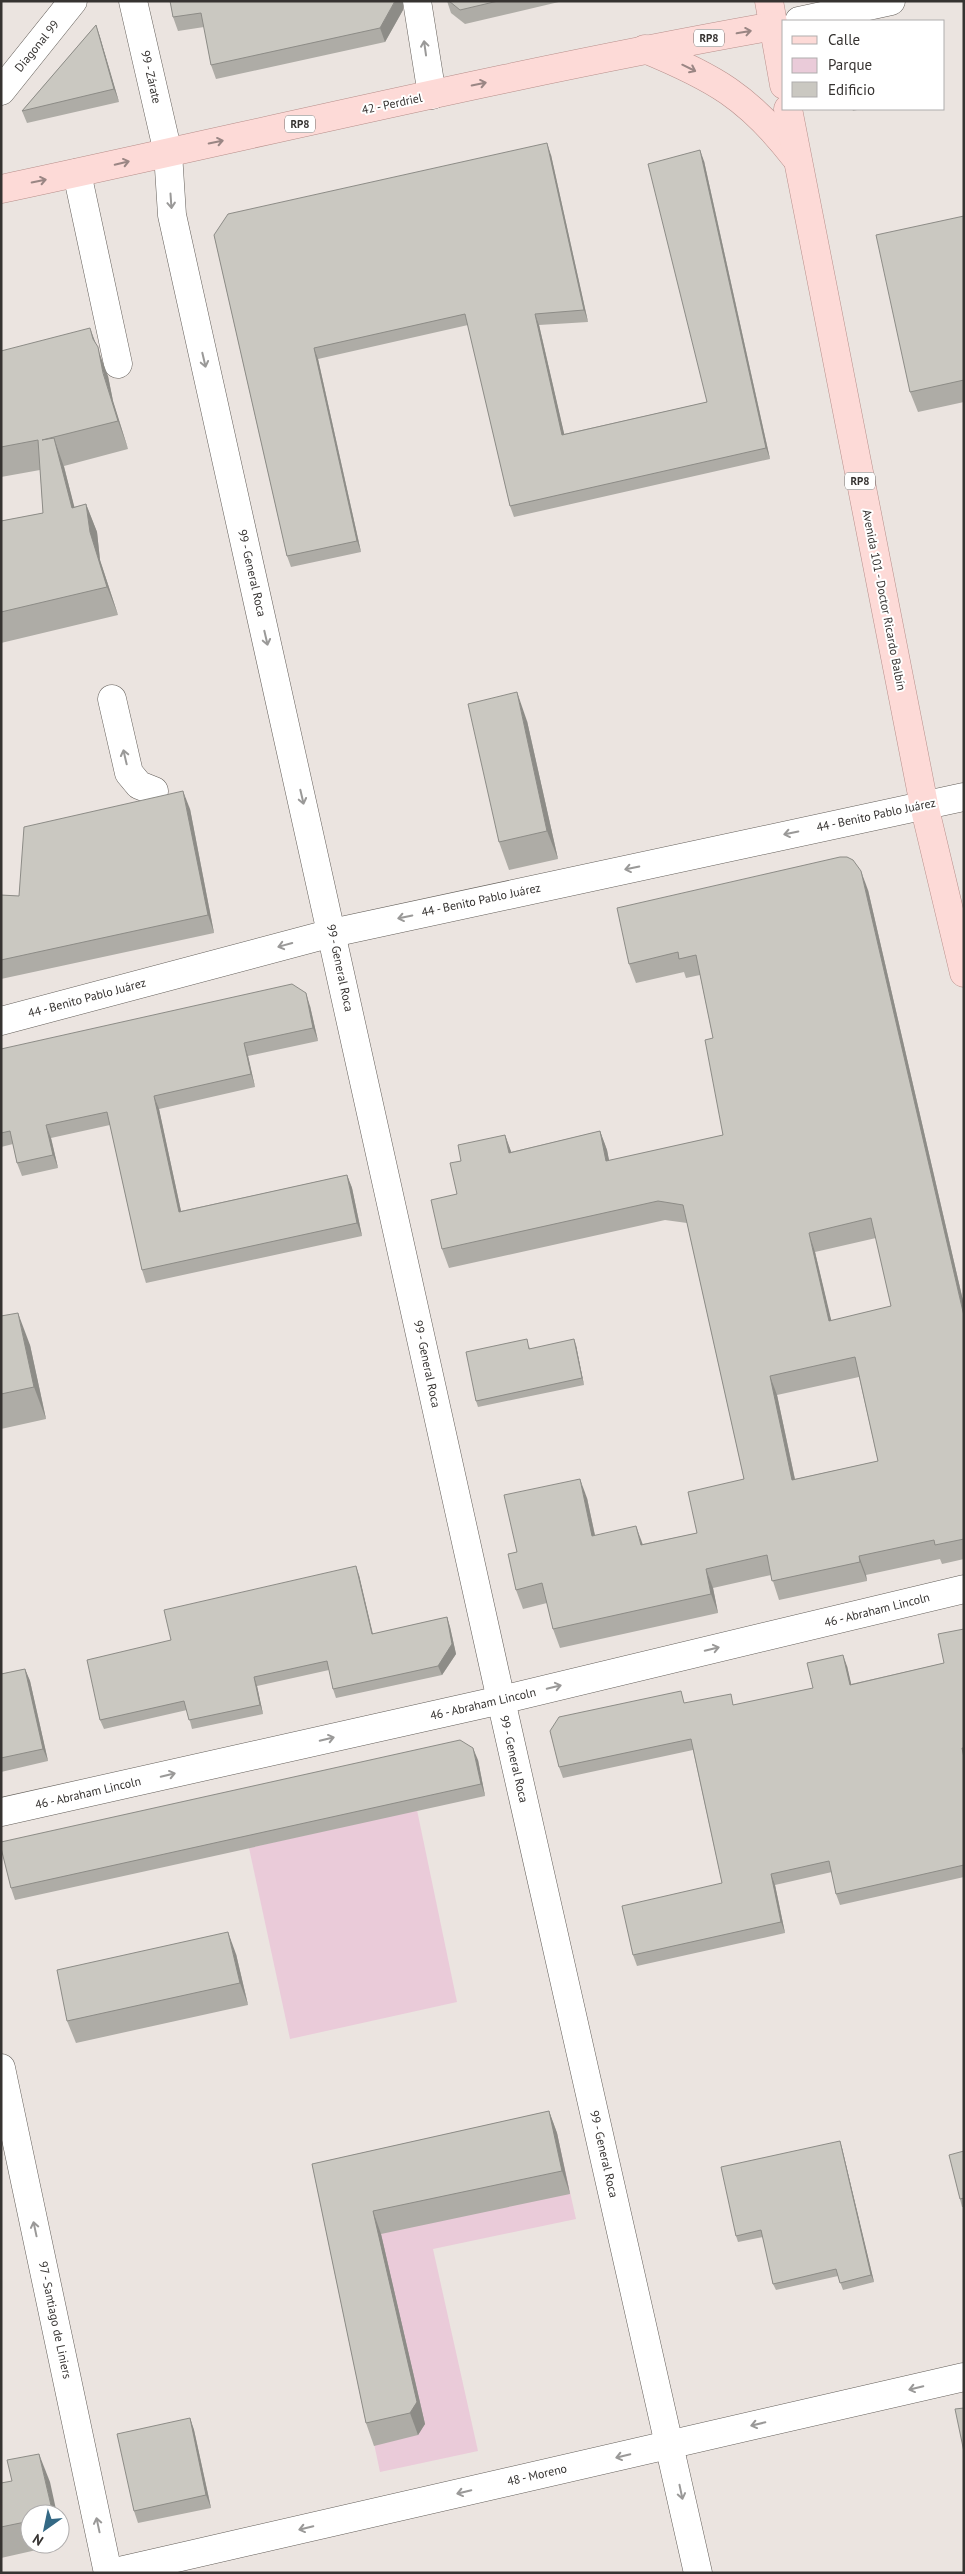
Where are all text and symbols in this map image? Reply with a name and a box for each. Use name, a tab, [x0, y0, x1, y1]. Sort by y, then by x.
street label: Diagonal 99	[11, 17, 62, 75]
legend	[782, 20, 945, 110]
one-way arrow	[736, 26, 752, 36]
road number: RP8	[694, 29, 724, 46]
text: Calle	[828, 30, 860, 49]
one-way arrow	[419, 41, 429, 57]
street label: 99 - Zárate	[138, 49, 165, 105]
text: Parque	[828, 55, 872, 74]
one-way arrow	[681, 64, 696, 73]
one-way arrow	[471, 79, 487, 88]
text: Edificio	[828, 80, 875, 99]
street label: 42 - Perdriel	[360, 90, 424, 117]
road number: RP8	[285, 116, 315, 132]
one-way arrow	[207, 137, 223, 146]
one-way arrow	[114, 158, 130, 167]
one-way arrow	[31, 176, 47, 185]
one-way arrow	[166, 193, 176, 209]
one-way arrow	[200, 352, 209, 368]
road number: RP8	[845, 472, 875, 490]
street label: Avenida 101 - Doctor Ricardo Balbín	[860, 508, 909, 692]
street label: 99 - General Roca	[235, 528, 270, 618]
one-way arrow	[262, 630, 271, 646]
one-way arrow	[120, 750, 129, 766]
one-way arrow	[298, 788, 307, 804]
street label: 44 - Benito Pablo Juárez	[815, 795, 937, 834]
one-way arrow	[783, 829, 799, 839]
one-way arrow	[625, 864, 641, 873]
street label: 44 - Benito Pablo Juárez	[420, 880, 542, 919]
one-way arrow	[397, 913, 413, 922]
street label: 99 - General Roca	[324, 923, 357, 1013]
one-way arrow	[277, 941, 293, 950]
street label: 44 - Benito Pablo Juárez	[26, 975, 148, 1020]
street label: 99 - General Roca	[411, 1319, 444, 1409]
street label: 46 - Abraham Lincoln	[823, 1589, 931, 1630]
one-way arrow	[703, 1644, 719, 1654]
one-way arrow	[545, 1682, 561, 1691]
street label: 46 - Abraham Lincoln	[429, 1684, 537, 1723]
street label: 99 - General Roca	[497, 1714, 532, 1804]
one-way arrow	[318, 1734, 334, 1743]
one-way arrow	[160, 1770, 176, 1779]
street label: 46 - Abraham Lincoln	[34, 1773, 142, 1812]
street label: 99 - General Roca	[587, 2109, 622, 2199]
one-way arrow	[30, 2222, 40, 2238]
street label: 97 - Santiago de Liniers	[36, 2260, 75, 2380]
one-way arrow	[909, 2384, 925, 2393]
one-way arrow	[750, 2420, 766, 2429]
one-way arrow	[615, 2451, 631, 2461]
street label: 48 - Moreno	[505, 2460, 568, 2489]
one-way arrow	[677, 2484, 686, 2500]
one-way arrow	[457, 2488, 473, 2497]
north arrow	[20, 2504, 70, 2554]
one-way arrow	[93, 2518, 102, 2534]
one-way arrow	[299, 2524, 315, 2533]
text: N	[29, 2530, 47, 2550]

